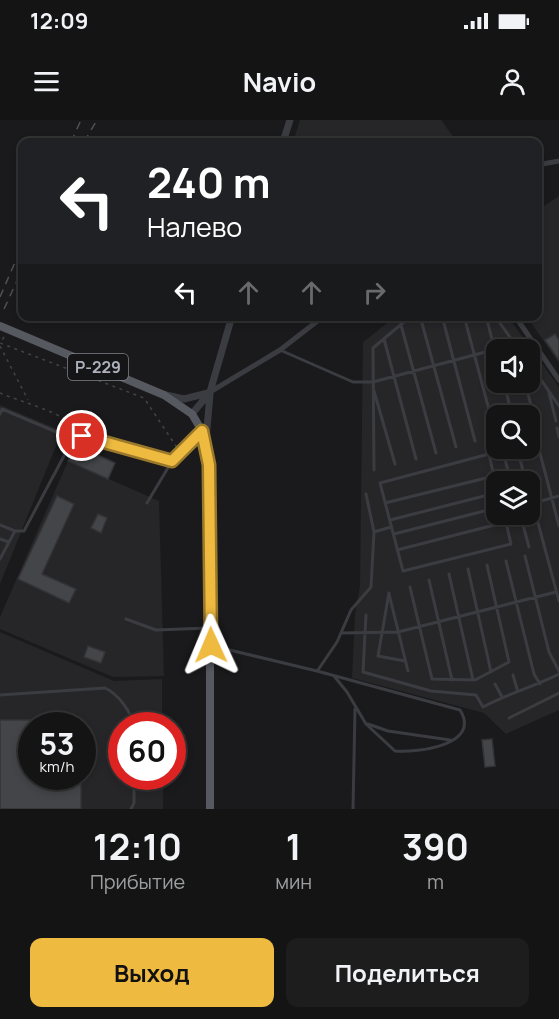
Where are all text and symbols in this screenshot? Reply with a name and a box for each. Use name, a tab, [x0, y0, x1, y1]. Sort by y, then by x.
text: 12:09	[30, 6, 88, 36]
text: Navio	[243, 63, 316, 100]
icon: menu	[30, 65, 63, 98]
icon: person	[496, 65, 529, 98]
text: 240 m	[147, 153, 271, 211]
icon: left	[48, 162, 126, 240]
text: Налево	[147, 208, 242, 245]
icon: left	[169, 276, 202, 309]
icon: ahead	[232, 276, 265, 309]
icon: ahead	[295, 276, 328, 309]
icon: right	[358, 276, 391, 309]
map controls	[486, 339, 540, 525]
button: sound	[486, 339, 540, 393]
road number: Р-229	[68, 354, 128, 380]
button: search	[486, 405, 540, 459]
pin	[56, 410, 107, 461]
icon: arrive	[65, 419, 98, 452]
button: layers	[486, 471, 540, 525]
position arrow	[179, 613, 243, 677]
speed limit sign: 60	[108, 712, 186, 790]
text: 53	[39, 723, 75, 764]
text: km/h	[40, 756, 74, 777]
text: 12:10	[93, 822, 182, 871]
text: 1	[286, 822, 302, 871]
text: 390	[402, 822, 469, 871]
text: Прибытие	[90, 868, 185, 895]
text: мин	[275, 868, 312, 895]
text: m	[427, 868, 444, 895]
button: Выход	[30, 938, 274, 1007]
button: Поделиться	[286, 938, 529, 1007]

